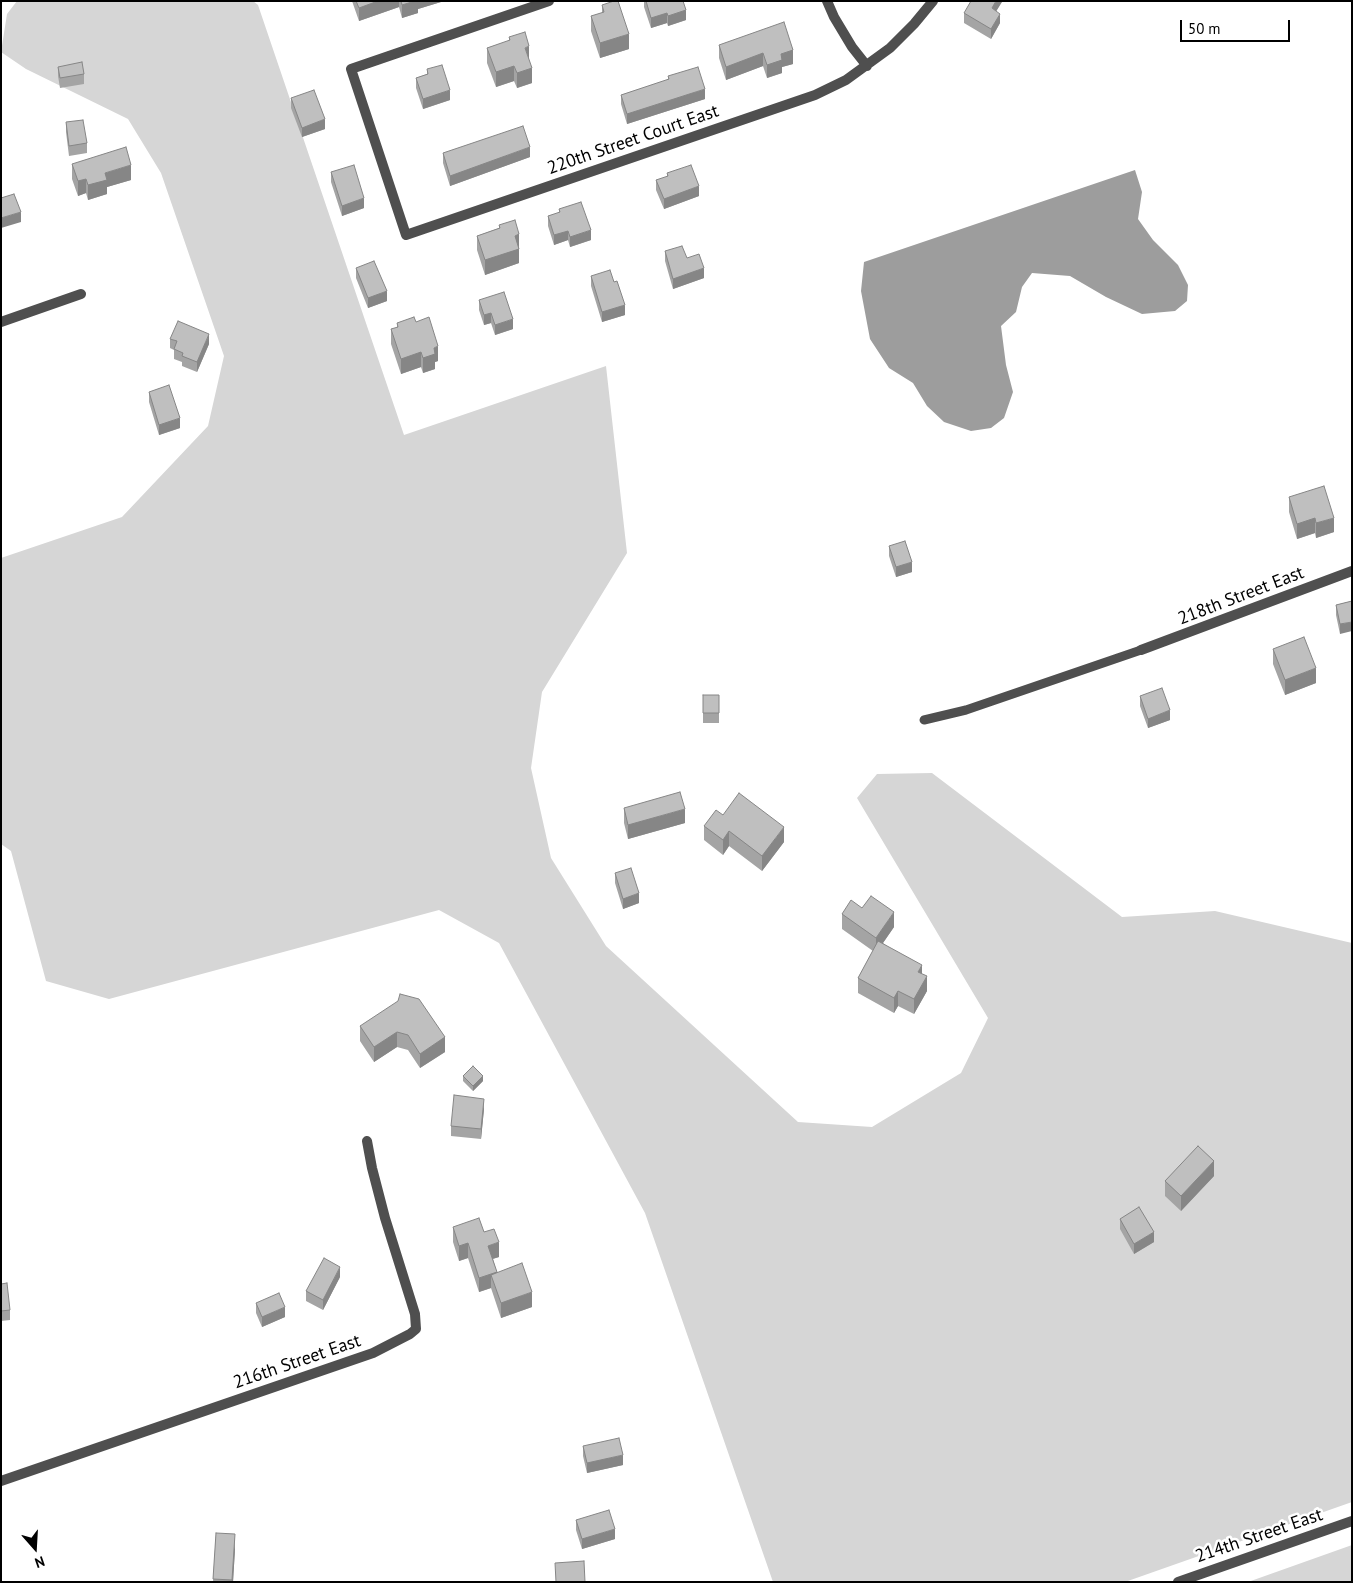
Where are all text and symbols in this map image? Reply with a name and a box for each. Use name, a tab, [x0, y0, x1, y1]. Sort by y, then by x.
scale bar	[1183, 10, 1293, 42]
text: 50 m	[1188, 19, 1221, 38]
street label: 220th Street Court East	[544, 101, 722, 179]
street label: 218th Street East	[1175, 562, 1307, 630]
street label: 216th Street East	[231, 1330, 363, 1394]
street label: 214th Street East	[1193, 1504, 1325, 1568]
north arrow	[10, 1523, 60, 1573]
text: N	[33, 1552, 47, 1572]

